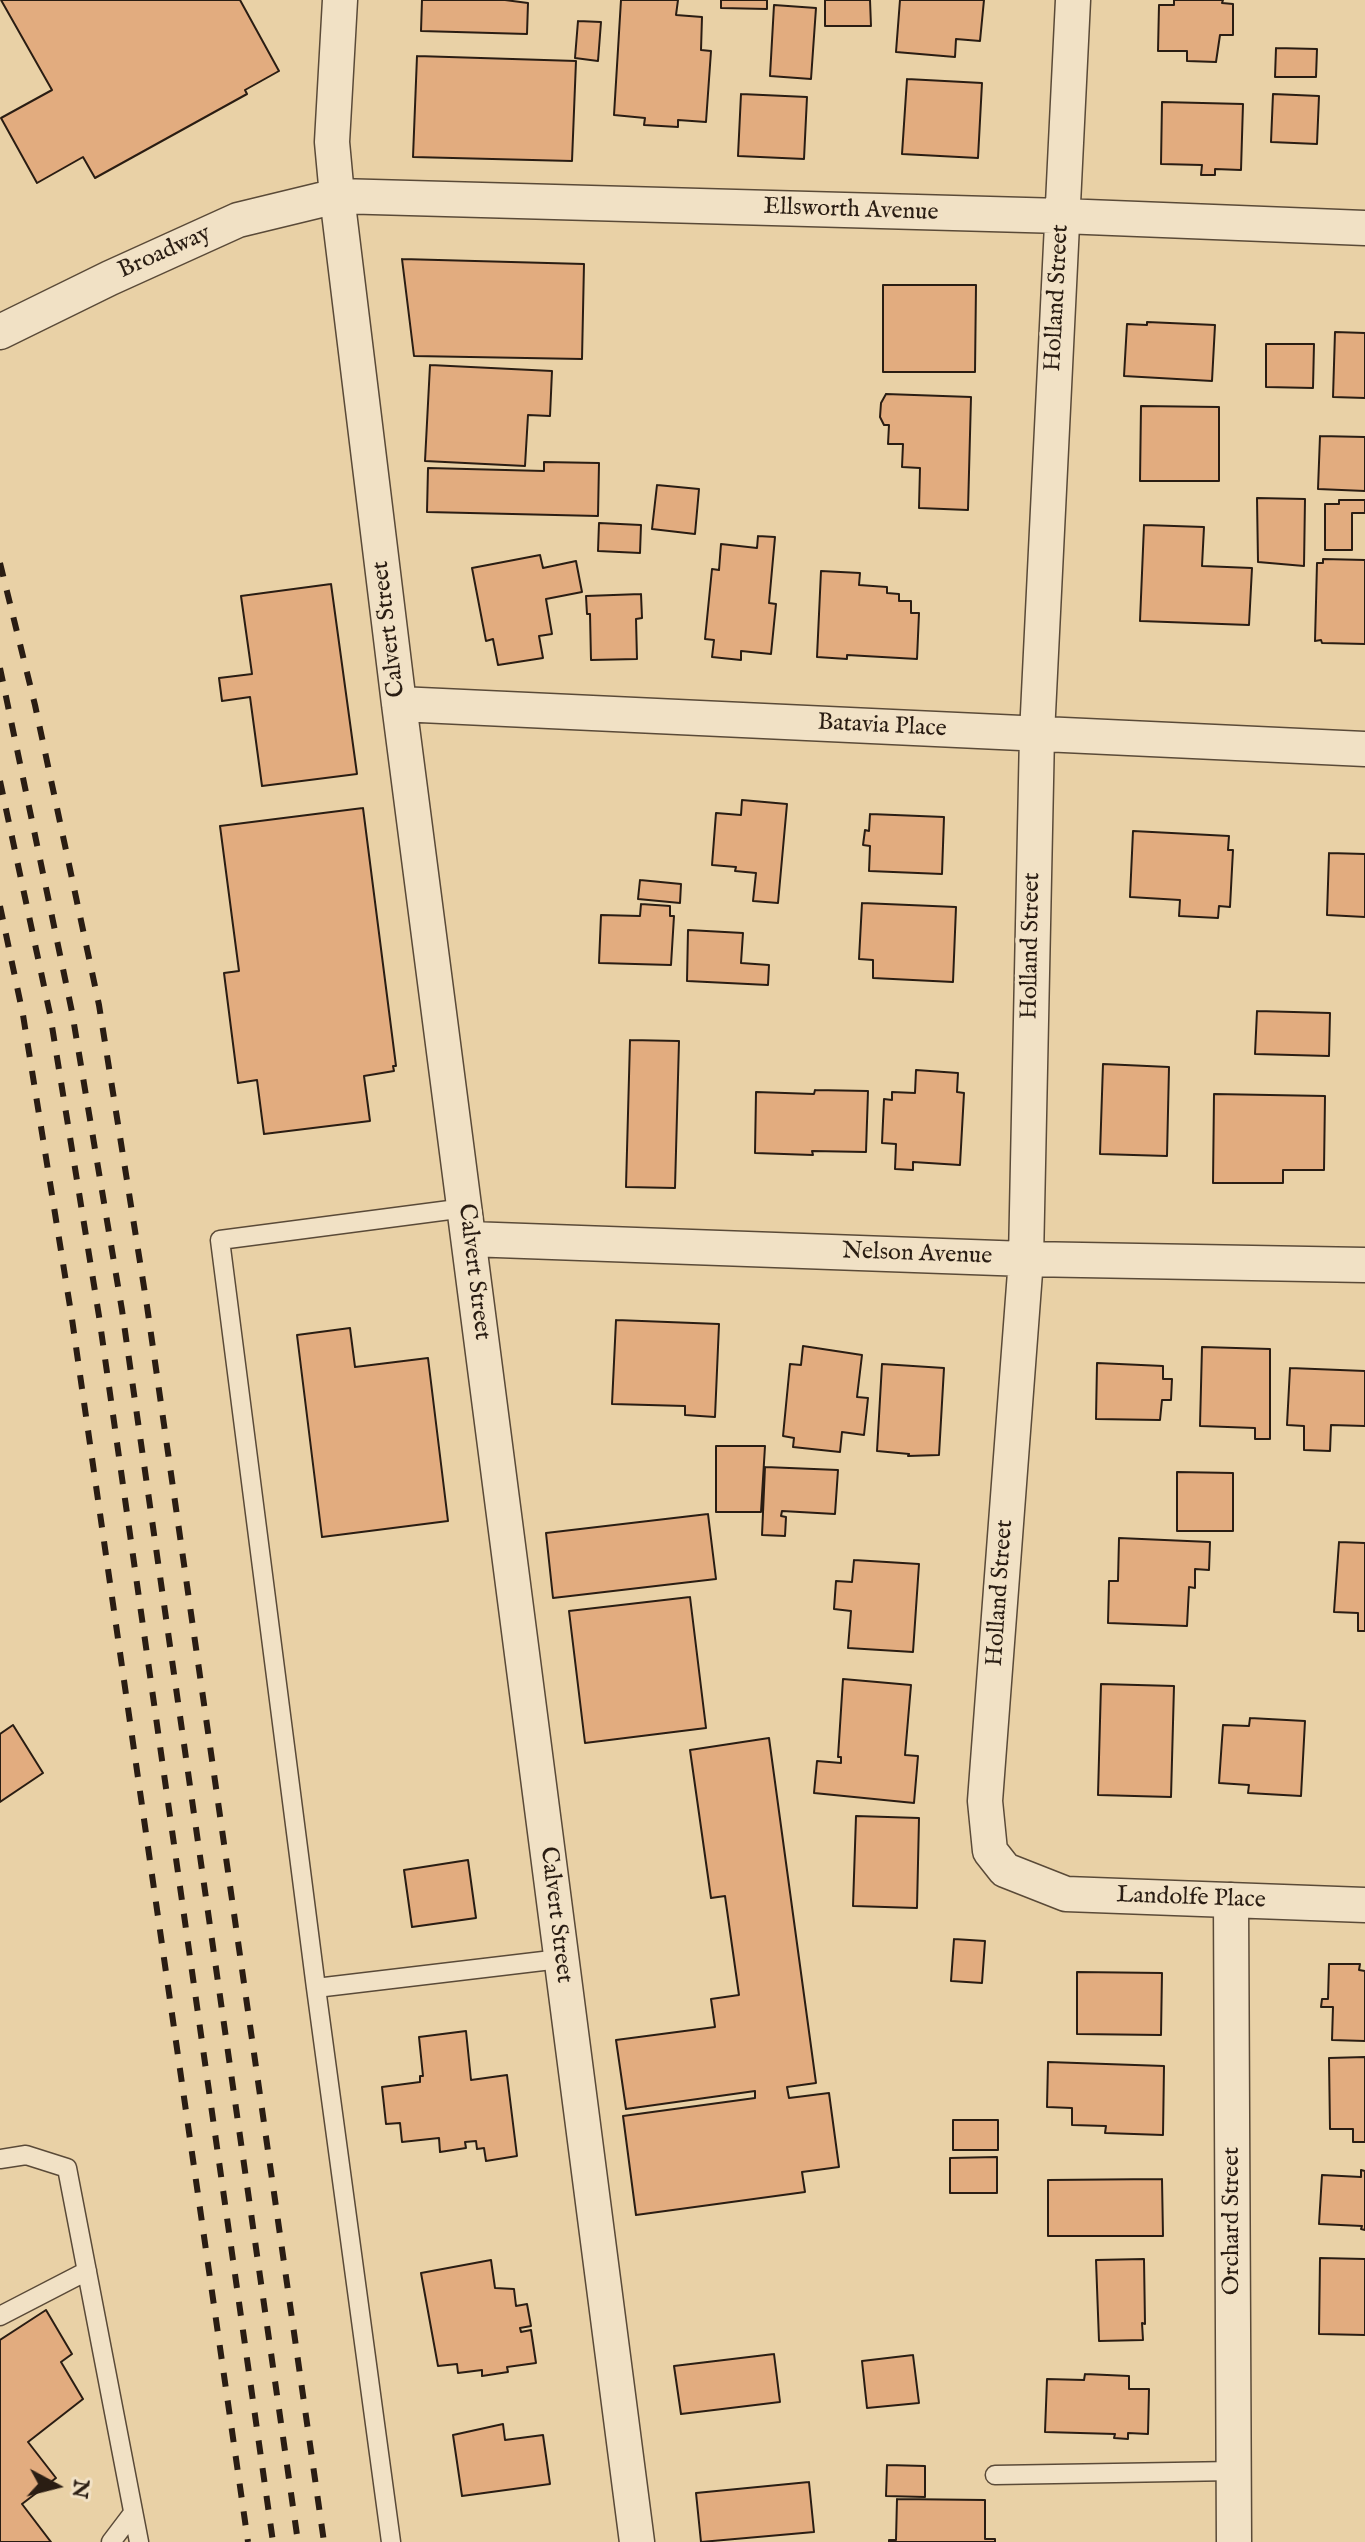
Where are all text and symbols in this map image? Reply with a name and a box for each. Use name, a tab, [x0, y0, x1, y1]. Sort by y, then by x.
street label: Ellsworth Avenue	[763, 194, 939, 228]
street label: Broadway	[114, 220, 216, 286]
street label: Holland Street	[1040, 224, 1076, 372]
street label: Calvert Street	[367, 559, 413, 699]
street label: Batavia Place	[817, 709, 947, 745]
street label: Holland Street	[1016, 872, 1048, 1020]
street label: Calvert Street	[450, 1202, 496, 1342]
street label: Nelson Avenue	[841, 1238, 993, 1272]
street label: Holland Street	[982, 1519, 1020, 1667]
street label: Calvert Street	[532, 1845, 578, 1985]
street label: Landolfe Place	[1116, 1882, 1266, 1916]
street label: Orchard Street	[1219, 2147, 1247, 2295]
north arrow	[16, 2446, 96, 2526]
text: N	[65, 2478, 95, 2500]

